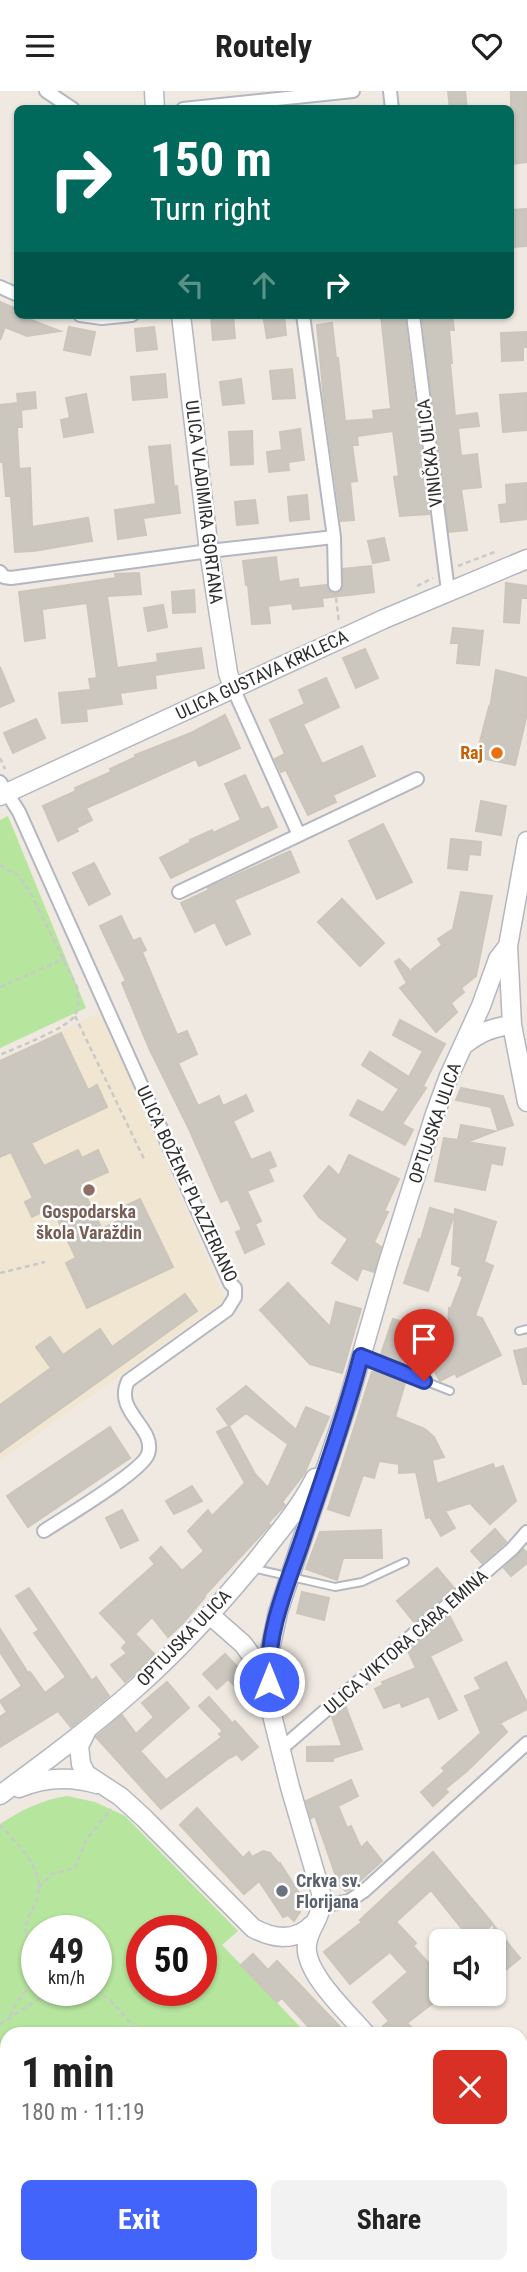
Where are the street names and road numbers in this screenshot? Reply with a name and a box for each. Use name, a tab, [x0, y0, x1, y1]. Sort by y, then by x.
street label: VINIČKA ULICA	[412, 397, 447, 508]
street label: ULICA VLADIMIRA GORTANA	[182, 399, 227, 606]
street label: ULICA GUSTAVA KRKLECA	[172, 625, 352, 724]
street label: OPTUJSKA ULICA	[404, 1059, 465, 1186]
street label: ULICA BOŽENE PLAZZERIANO	[133, 1082, 242, 1285]
street label: ULICA VIKTORA CARA EMINA	[320, 1565, 492, 1718]
street label: OPTUJSKA ULICA	[132, 1584, 236, 1690]

